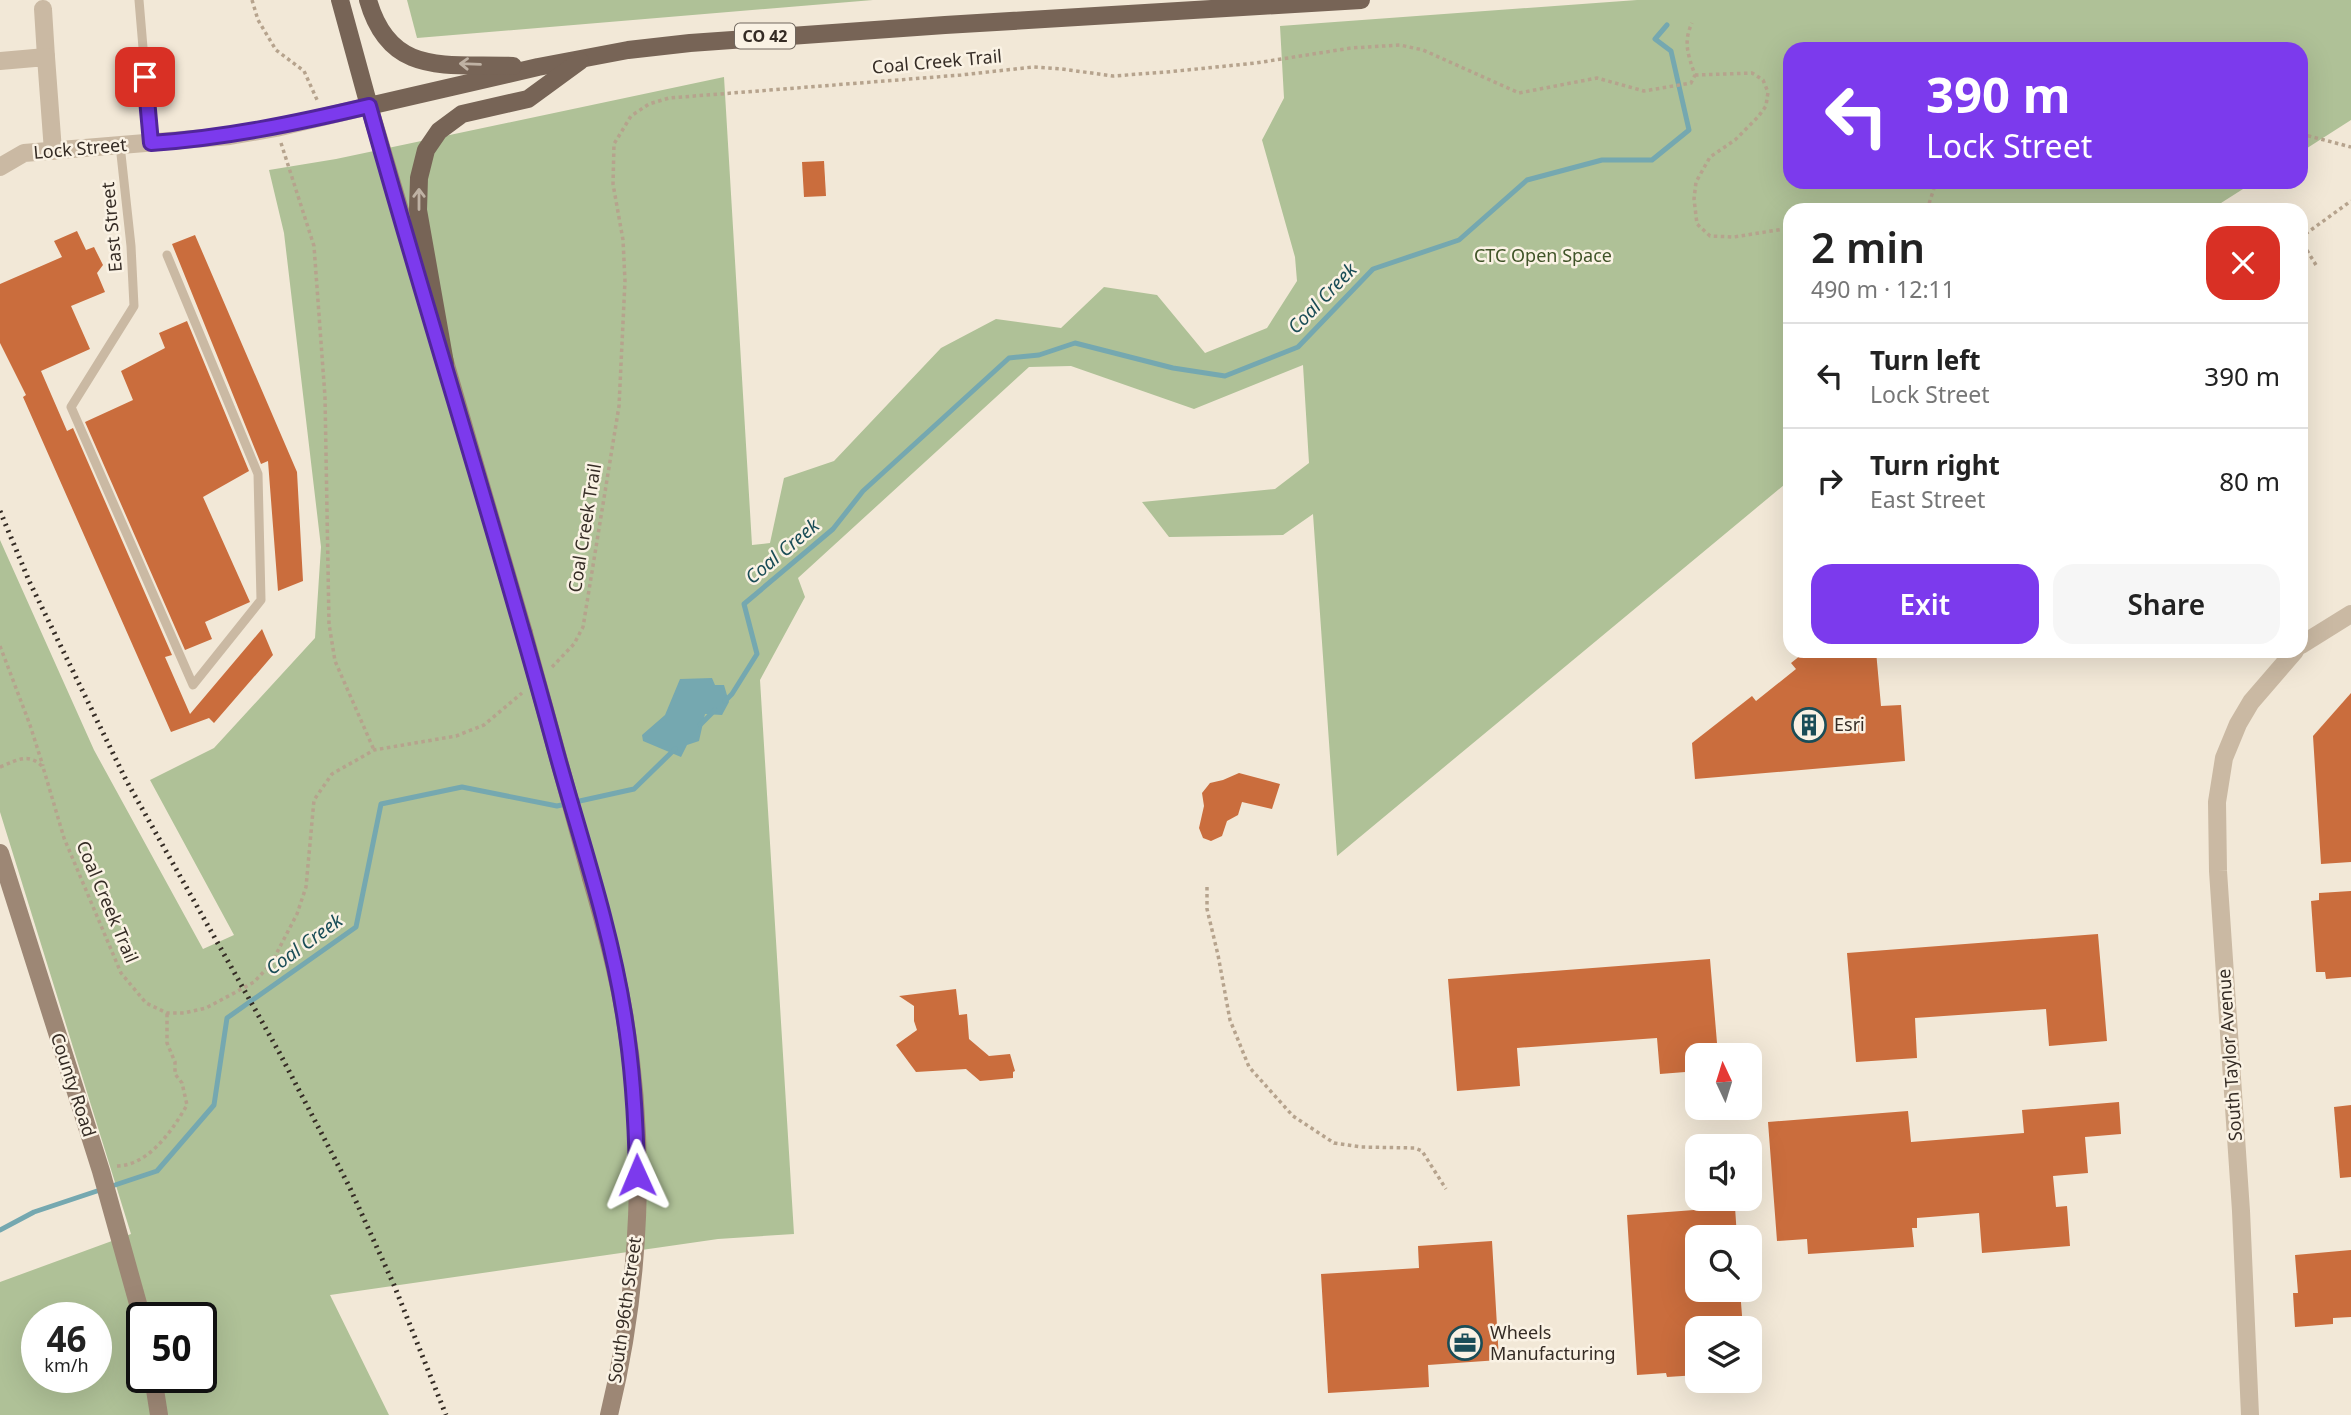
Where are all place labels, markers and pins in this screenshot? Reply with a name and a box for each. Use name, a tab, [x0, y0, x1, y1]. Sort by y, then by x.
pin	[115, 47, 175, 107]
building icon: Esri	[1790, 706, 1828, 744]
place label: Esri	[1834, 712, 1865, 736]
place label: Wheels Manufacturing	[1490, 1320, 1616, 1365]
office icon: Wheels Manufacturing	[1446, 1324, 1484, 1362]

